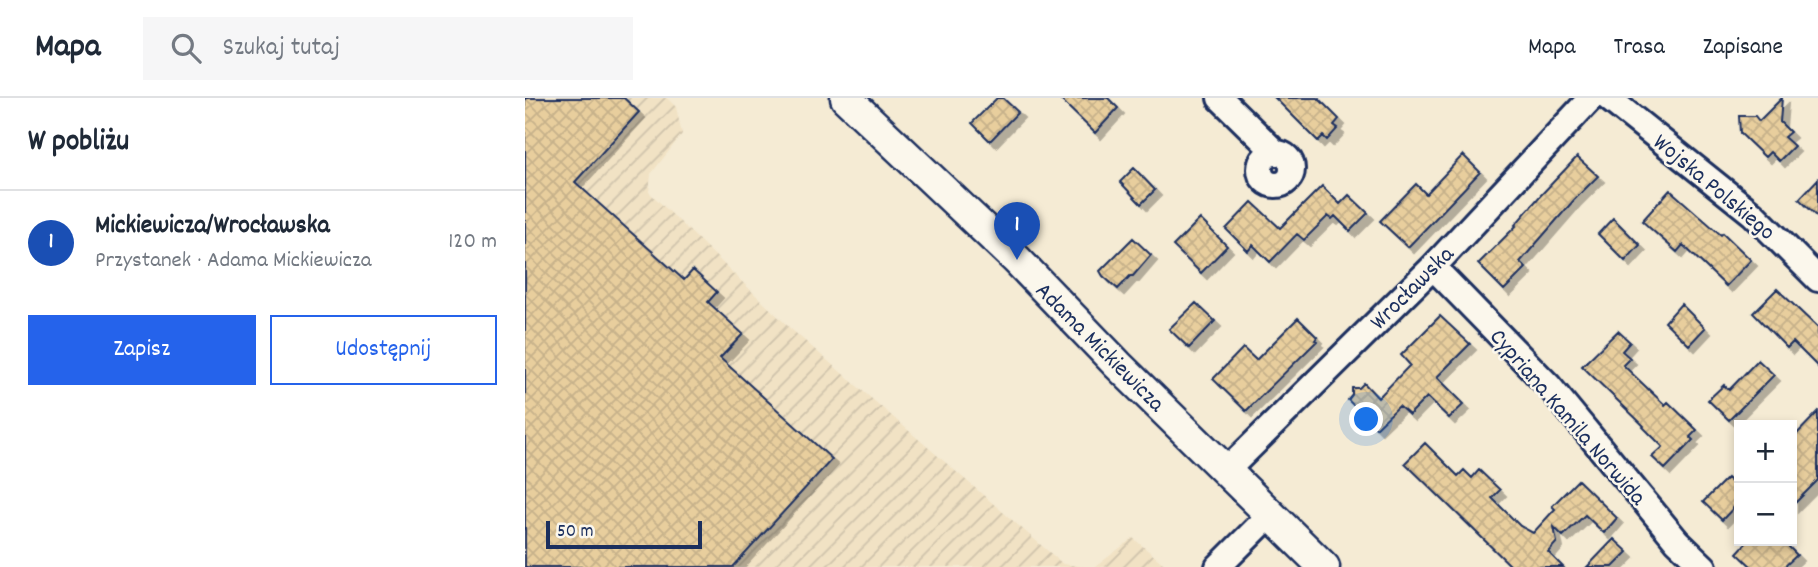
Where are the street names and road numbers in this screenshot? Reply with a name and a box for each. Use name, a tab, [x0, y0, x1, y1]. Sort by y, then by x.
street label: Wojska Polskiego	[1644, 127, 1782, 250]
street label: Wrocławska	[1363, 239, 1463, 339]
street label: Adama Mickiewicza	[1026, 275, 1172, 421]
street label: Cypriana Kamila Norwida	[1480, 322, 1654, 514]

